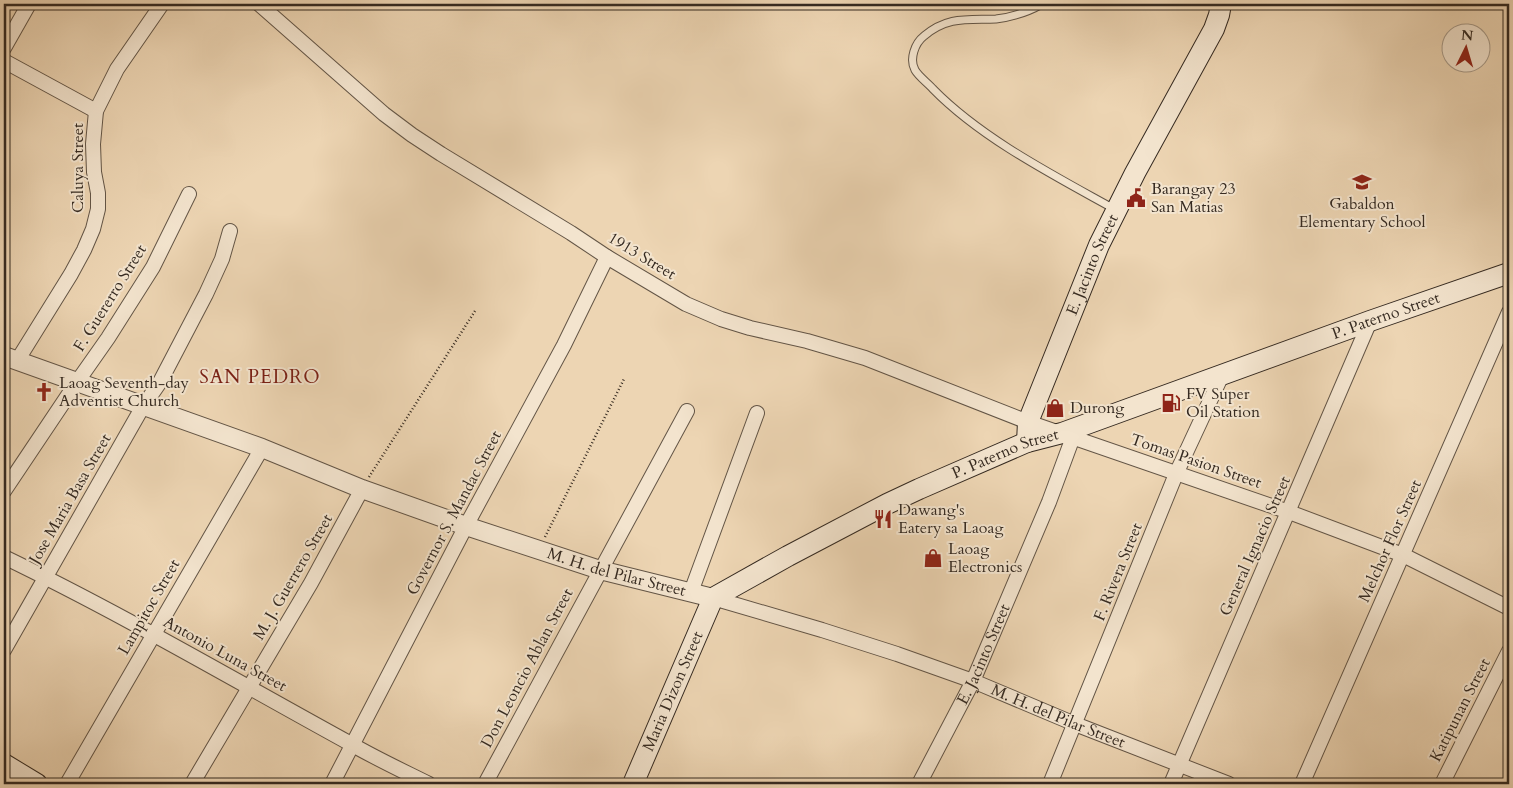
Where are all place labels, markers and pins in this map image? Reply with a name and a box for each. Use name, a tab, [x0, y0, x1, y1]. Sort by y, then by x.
school or university icon: Gabaldon Elementary School	[1351, 171, 1373, 193]
place label: Barangay 23 San Matias	[1151, 178, 1236, 218]
public building icon: Barangay 23 San Matias	[1125, 187, 1147, 209]
place label: Gabaldon Elementary School	[1298, 193, 1426, 233]
place label: Laoag Seventh-day Adventist Church	[59, 372, 190, 412]
church icon: Laoag Seventh-day Adventist Church	[33, 381, 55, 403]
place label: FV Super Oil Station	[1186, 383, 1260, 423]
fuel station icon: FV Super Oil Station	[1160, 392, 1182, 414]
shop icon: Durong	[1044, 397, 1066, 419]
place label: Durong	[1070, 397, 1124, 419]
place label: Dawang's Eatery sa Laoag	[898, 499, 1003, 539]
restaurant icon: Dawang's Eatery sa Laoag	[872, 508, 894, 530]
place label: Laoag Electronics	[948, 538, 1022, 578]
shop icon: Laoag Electronics	[922, 547, 944, 569]

